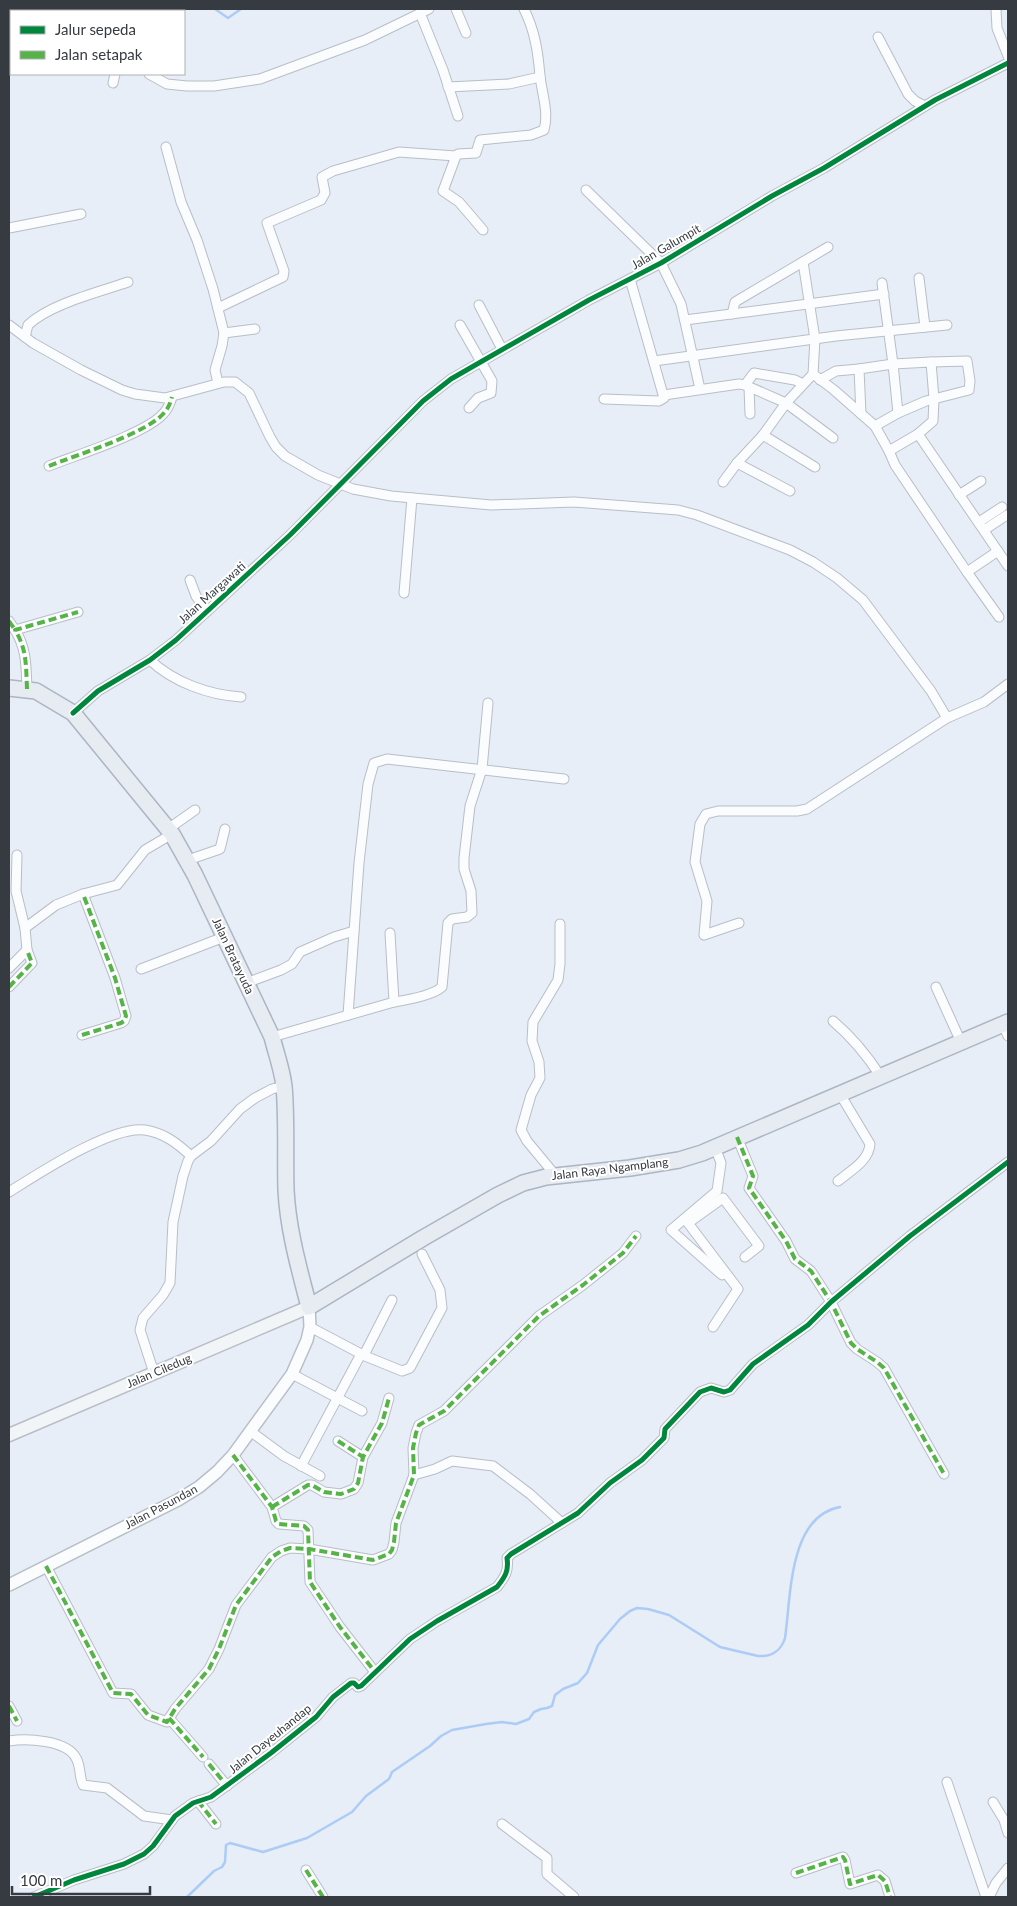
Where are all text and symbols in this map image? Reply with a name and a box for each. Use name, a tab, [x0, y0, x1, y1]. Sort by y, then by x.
legend	[10, 10, 185, 75]
text: Jalur sepeda	[55, 20, 136, 38]
text: Jalan setapak	[55, 45, 143, 63]
street label: Jalan Galumpit	[629, 220, 704, 272]
street label: Jalan Margawati	[175, 559, 248, 627]
street label: Jalan Bratayuda	[209, 915, 258, 997]
street label: Jalan Raya Ngamplang	[551, 1154, 669, 1183]
street label: Jalan Ciledug	[124, 1350, 194, 1391]
street label: Jalan Pasundan	[122, 1481, 200, 1532]
street label: Jalan Dayeuhandap	[225, 1701, 314, 1777]
scale bar	[12, 1864, 150, 1896]
text: 100 m	[20, 1871, 62, 1889]

